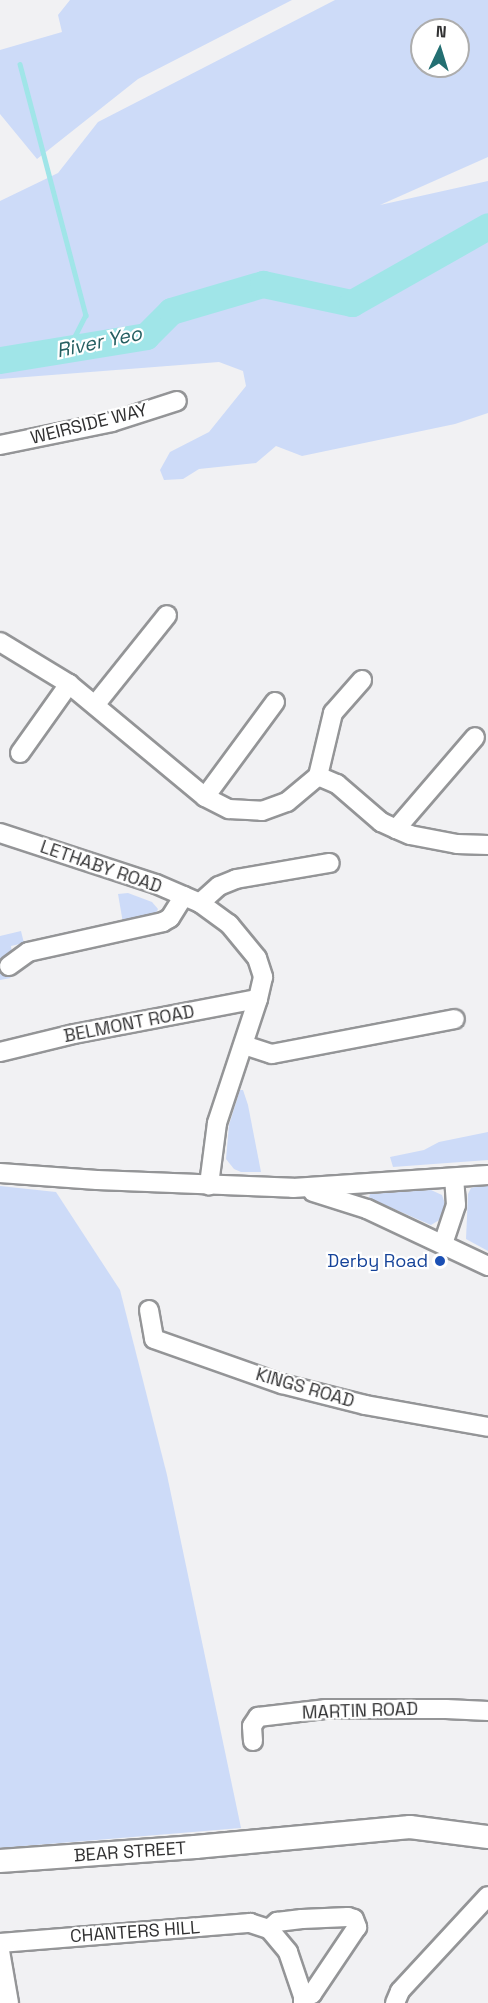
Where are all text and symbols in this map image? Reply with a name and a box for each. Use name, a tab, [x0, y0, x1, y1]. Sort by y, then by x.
north arrow	[410, 18, 470, 78]
text: N	[435, 21, 447, 42]
water label: River Yeo	[54, 321, 144, 363]
street label: WEIRSIDE WAY	[28, 399, 150, 449]
street label: LETHABY ROAD	[37, 836, 165, 898]
street label: BELMONT ROAD	[62, 1001, 196, 1047]
place label: Derby Road	[327, 1250, 428, 1272]
marker: Derby Road	[433, 1254, 447, 1268]
street label: KINGS ROAD	[253, 1364, 357, 1412]
street label: MARTIN ROAD	[302, 1698, 418, 1724]
street label: BEAR STREET	[73, 1837, 187, 1867]
street label: CHANTERS HILL	[69, 1917, 201, 1947]

